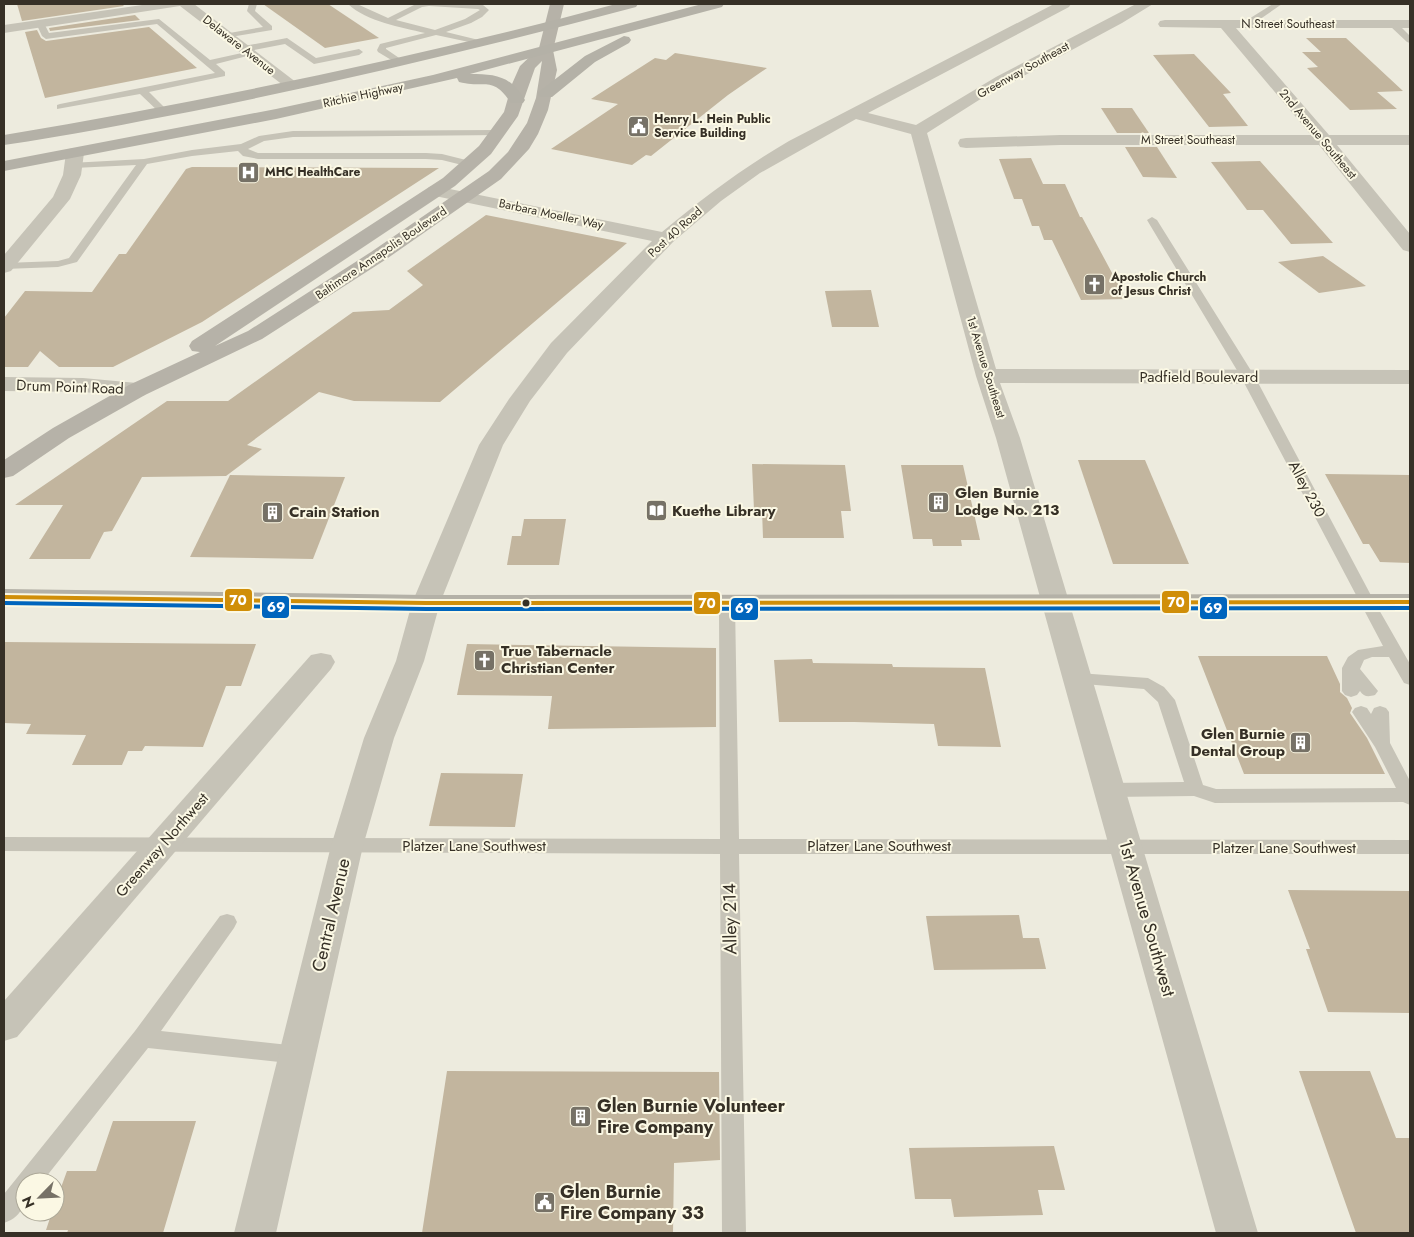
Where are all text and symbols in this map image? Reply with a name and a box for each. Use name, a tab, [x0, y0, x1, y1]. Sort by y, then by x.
street label: Delaware Avenue	[199, 11, 279, 79]
street label: N Street Southeast	[1241, 15, 1335, 33]
street label: Greenway Southeast	[974, 37, 1072, 103]
street label: Ritchie Highway	[321, 78, 405, 112]
street label: 2nd Avenue Southeast	[1275, 85, 1361, 183]
place label: Henry L. Hein Public Service Building	[654, 110, 771, 142]
public building icon: Henry L. Hein Public Service Building	[626, 114, 650, 138]
street label: M Street Southeast	[1141, 131, 1235, 149]
hospital icon: MHC HealthCare	[237, 160, 261, 184]
place label: MHC HealthCare	[265, 163, 360, 181]
street label: Barbara Moeller Way	[497, 194, 606, 234]
street label: Baltimore Annapolis Boulevard	[312, 202, 450, 304]
street label: Post 40 Road	[644, 203, 706, 261]
place label: Apostolic Church of Jesus Christ	[1110, 268, 1207, 300]
church icon: Apostolic Church of Jesus Christ	[1083, 272, 1107, 296]
street label: 1st Avenue Southeast	[962, 314, 1010, 420]
street label: Padfield Boulevard	[1140, 366, 1258, 388]
street label: Drum Point Road	[16, 374, 124, 400]
street label: Alley 230	[1283, 457, 1331, 521]
place label: Glen Burnie Lodge No. 213	[955, 482, 1059, 521]
building icon: Glen Burnie Lodge No. 213	[927, 490, 951, 514]
library icon: Kuethe Library	[644, 499, 668, 523]
building icon: Crain Station	[261, 500, 285, 524]
place label: Kuethe Library	[672, 500, 776, 522]
place label: Crain Station	[289, 501, 380, 523]
line badge: 70	[224, 588, 253, 612]
text: 70	[229, 590, 247, 610]
line badge: 70	[1161, 590, 1190, 614]
line badge: 70	[693, 591, 721, 615]
text: 70	[1167, 592, 1185, 612]
text: 70	[698, 593, 716, 613]
line badge: 69	[261, 595, 290, 619]
line badge: 69	[1199, 596, 1228, 620]
text: 69	[267, 597, 285, 617]
line badge: 69	[730, 597, 759, 621]
unlabelled marker	[521, 598, 531, 608]
text: 69	[735, 598, 753, 618]
text: 69	[1204, 598, 1222, 618]
place label: True Tabernacle Christian Center	[501, 640, 615, 679]
church icon: True Tabernacle Christian Center	[473, 648, 497, 672]
place label: Glen Burnie Dental Group	[1190, 723, 1285, 762]
building icon: Glen Burnie Dental Group	[1289, 731, 1313, 755]
street label: Greenway Northwest	[110, 788, 214, 902]
street label: Platzer Lane Southwest	[402, 835, 546, 857]
street label: Platzer Lane Southwest	[807, 835, 951, 857]
street label: 1st Avenue Southwest	[1112, 836, 1182, 1000]
street label: Platzer Lane Southwest	[1212, 837, 1356, 859]
street label: Central Avenue	[305, 856, 357, 974]
street label: Alley 214	[716, 883, 744, 955]
place label: Glen Burnie Volunteer Fire Company	[597, 1093, 786, 1140]
building icon: Glen Burnie Volunteer Fire Company	[569, 1104, 593, 1128]
north arrow	[15, 1172, 65, 1222]
place label: Glen Burnie Fire Company 33	[560, 1179, 704, 1226]
public building icon: Glen Burnie Fire Company 33	[532, 1190, 556, 1214]
text: N	[17, 1193, 40, 1211]

